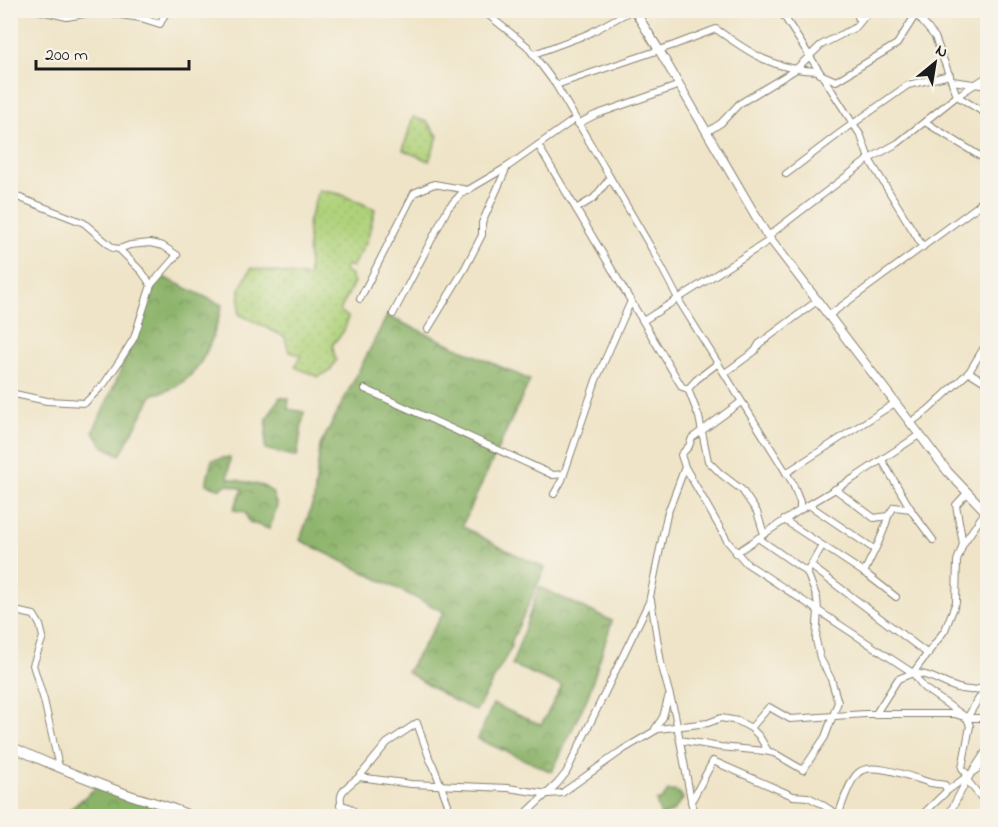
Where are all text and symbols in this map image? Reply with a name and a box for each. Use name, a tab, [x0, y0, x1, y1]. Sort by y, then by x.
scale bar	[36, 33, 189, 71]
north arrow	[905, 33, 965, 93]
text: N	[931, 39, 952, 65]
text: 200 m	[45, 43, 88, 69]

